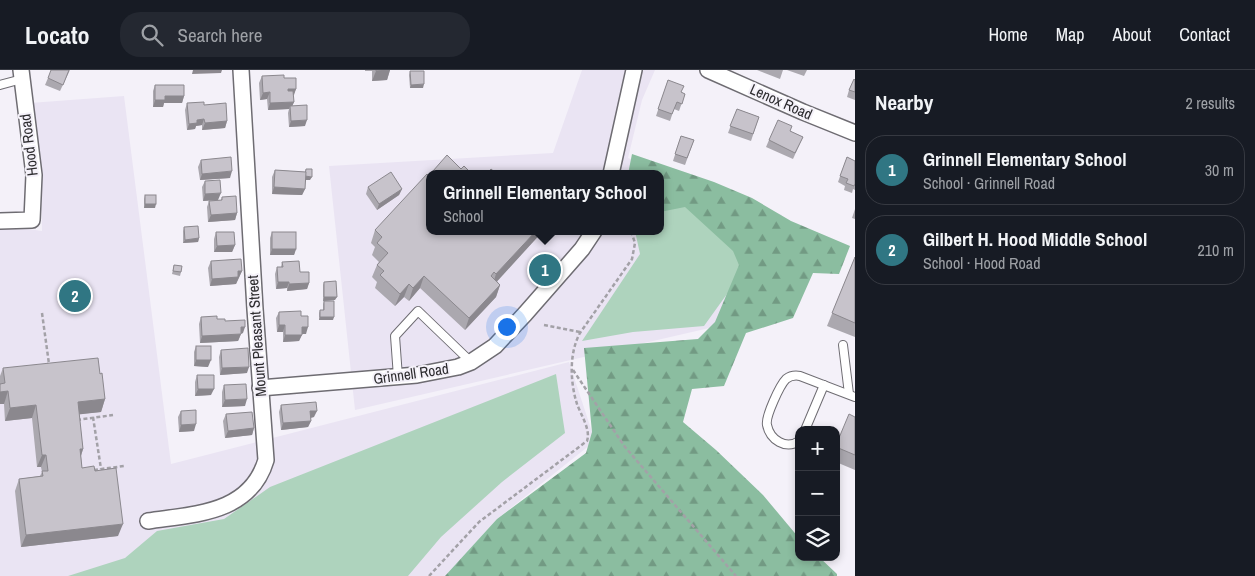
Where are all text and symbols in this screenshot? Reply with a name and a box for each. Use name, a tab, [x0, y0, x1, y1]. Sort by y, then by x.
search box	[120, 12, 470, 57]
text: Locato	[25, 19, 90, 51]
icon: search	[138, 21, 166, 49]
text: Search here	[178, 22, 262, 48]
text: Home	[988, 22, 1028, 47]
text: Map	[1056, 22, 1085, 47]
text: About	[1113, 22, 1151, 47]
text: Contact	[1179, 22, 1230, 47]
street label: Lenox Road	[747, 78, 816, 125]
text: Nearby	[875, 88, 933, 117]
text: 2 results	[1185, 92, 1235, 114]
street label: Hood Road	[14, 113, 43, 177]
text: Grinnell Elementary School	[923, 146, 1127, 172]
text: 1	[888, 159, 896, 181]
text: 30 m	[1205, 159, 1234, 181]
popup	[426, 170, 664, 235]
text: School · Grinnell Road	[923, 172, 1055, 194]
text: Grinnell Elementary School	[443, 179, 647, 205]
text: School	[443, 205, 483, 227]
text: Gilbert H. Hood Middle School	[923, 226, 1147, 252]
text: 2	[888, 239, 896, 261]
text: 210 m	[1198, 239, 1234, 261]
pin: 1	[529, 251, 561, 289]
text: School · Hood Road	[923, 252, 1040, 274]
street label: Mount Pleasant Street	[242, 274, 271, 397]
pin: 2	[59, 277, 91, 315]
your location	[494, 314, 520, 340]
street label: Grinnell Road	[372, 358, 450, 389]
map controls	[795, 426, 840, 561]
button: +	[795, 426, 840, 471]
button: −	[795, 471, 840, 516]
button: layers	[795, 516, 840, 561]

